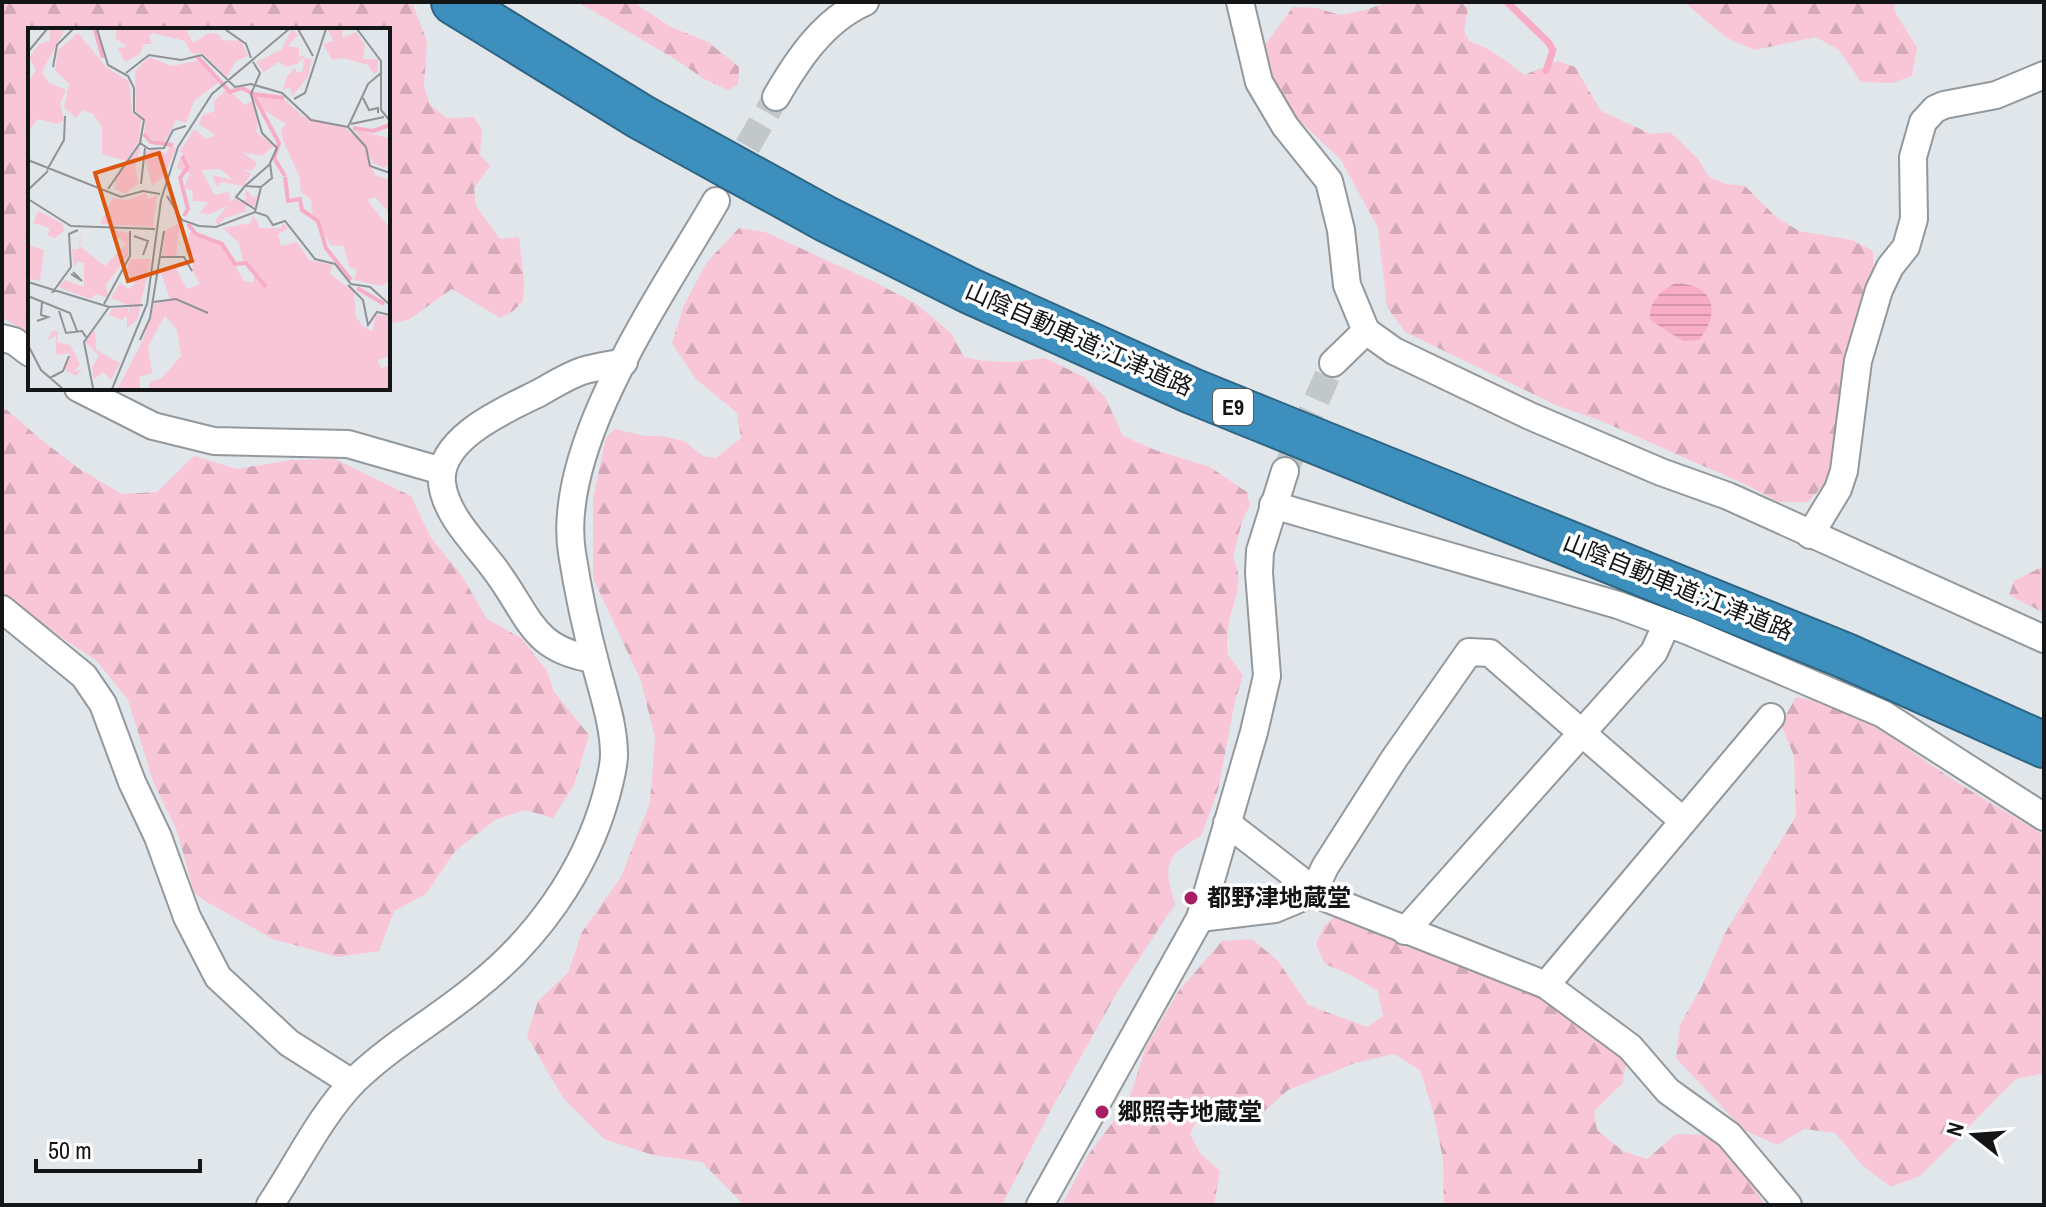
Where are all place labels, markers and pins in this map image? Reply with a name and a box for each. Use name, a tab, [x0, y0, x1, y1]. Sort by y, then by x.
place label: 都野津地蔵堂	[1207, 881, 1351, 913]
marker: 都野津地蔵堂	[1182, 889, 1200, 907]
place label: 郷照寺地蔵堂	[1118, 1095, 1262, 1127]
marker: 郷照寺地蔵堂	[1093, 1103, 1111, 1121]

